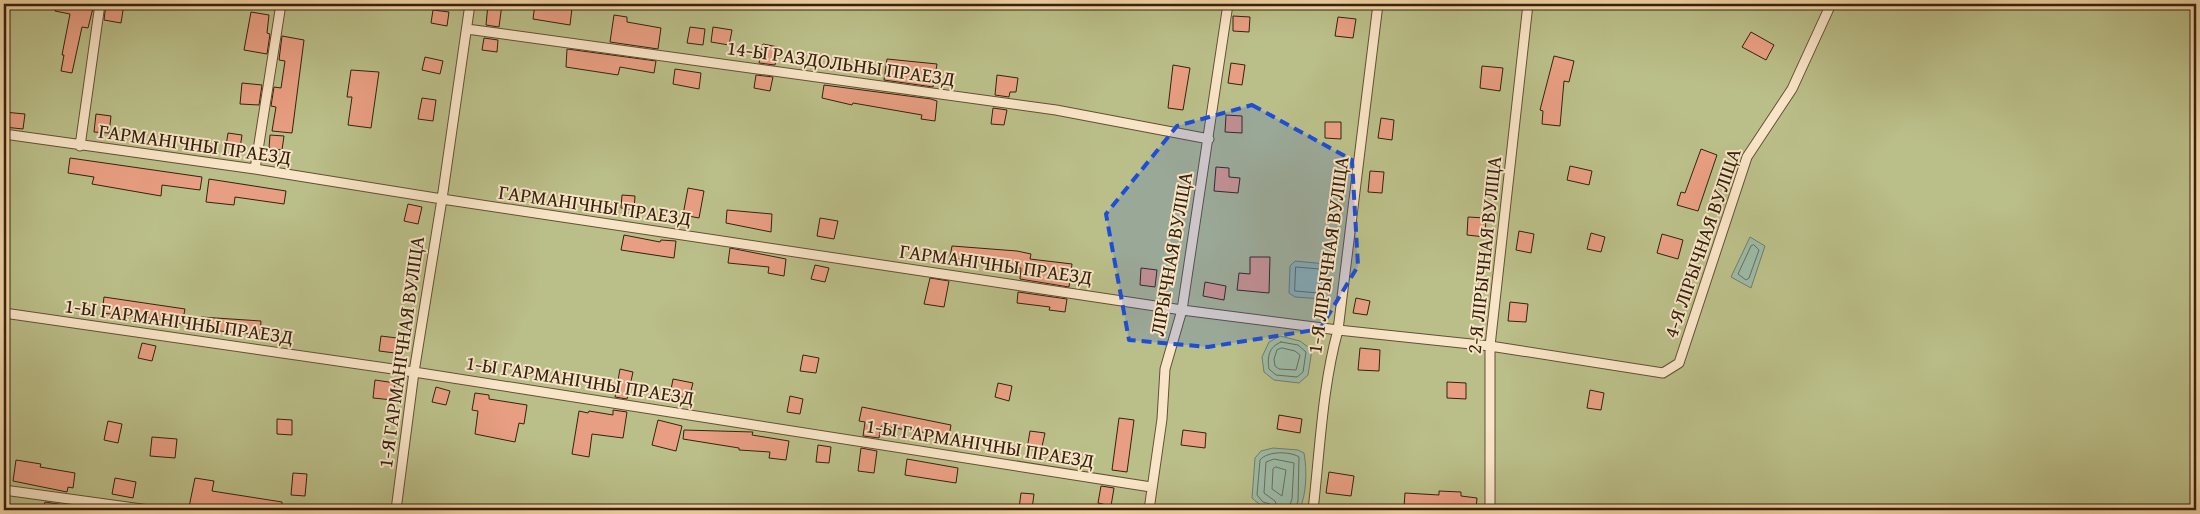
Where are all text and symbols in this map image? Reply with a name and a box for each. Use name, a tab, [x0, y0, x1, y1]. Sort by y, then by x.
street label: 14-Ы РАЗДОЛЬНЫ ПРАЕЗД	[725, 32, 957, 93]
street label: ГАРМАНІЧНЫ ПРАЕЗД	[97, 116, 293, 171]
street label: 4-Я ЛІРЫЧНАЯ ВУЛІЦА	[1655, 144, 1748, 342]
street label: 1-Я ЛІРЫЧНАЯ ВУЛІЦА	[1299, 154, 1356, 355]
street label: 2-Я ЛІРЫЧНАЯ ВУЛІЦА	[1459, 155, 1508, 355]
street label: ЛІРЫЧНАЯ ВУЛІЦА	[1142, 170, 1199, 338]
street label: ГАРМАНІЧНЫ ПРАЕЗД	[497, 177, 693, 232]
street label: 1-Я ГАРМАНІЧНАЯ ВУЛІЦА	[370, 234, 431, 470]
street label: ГАРМАНІЧНЫ ПРАЕЗД	[898, 236, 1094, 291]
street label: 1-Ы ГАРМАНІЧНЫ ПРАЕЗД	[63, 290, 295, 351]
street label: 1-Ы ГАРМАНІЧНЫ ПРАЕЗД	[464, 347, 696, 412]
street label: 1-Ы ГАРМАНІЧНЫ ПРАЕЗД	[864, 410, 1096, 475]

